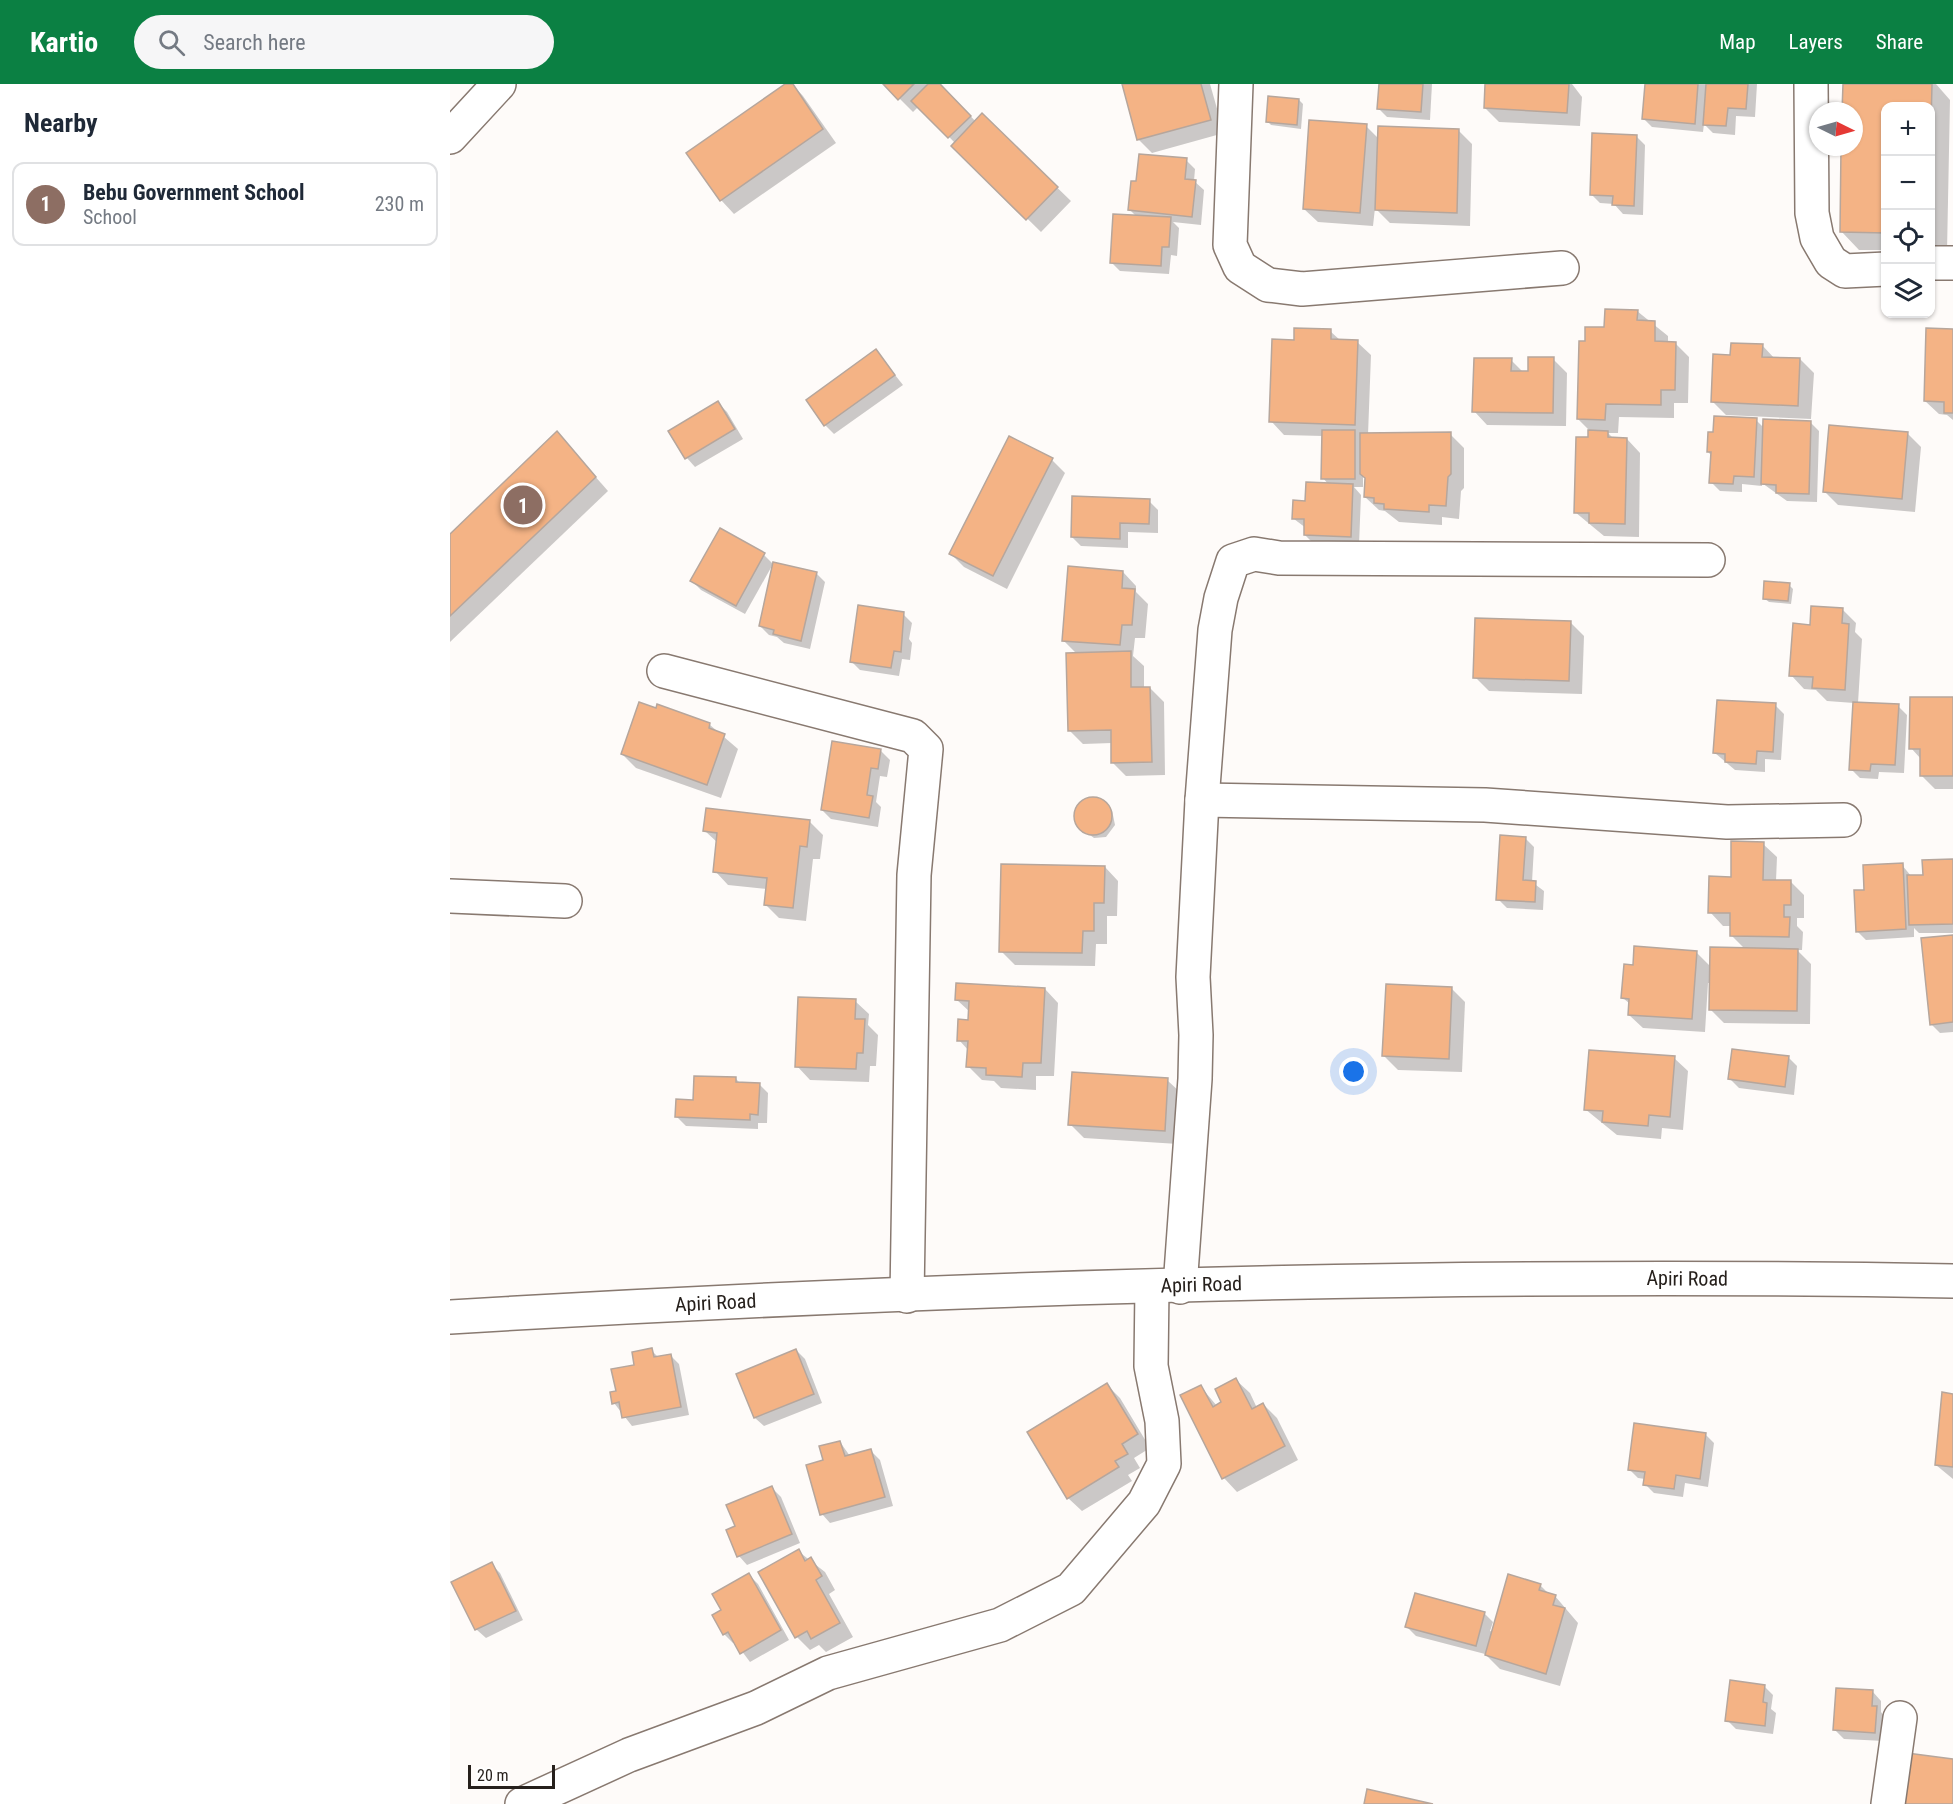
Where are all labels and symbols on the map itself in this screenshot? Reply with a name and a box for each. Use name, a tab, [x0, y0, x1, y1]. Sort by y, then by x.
north arrow	[1809, 102, 1863, 156]
pin: 1	[504, 482, 542, 528]
your location	[1339, 1057, 1368, 1086]
street label: Apiri Road	[1646, 1266, 1728, 1291]
street label: Apiri Road	[1160, 1271, 1242, 1297]
street label: Apiri Road	[674, 1289, 757, 1317]
scale bar	[468, 1762, 555, 1790]

